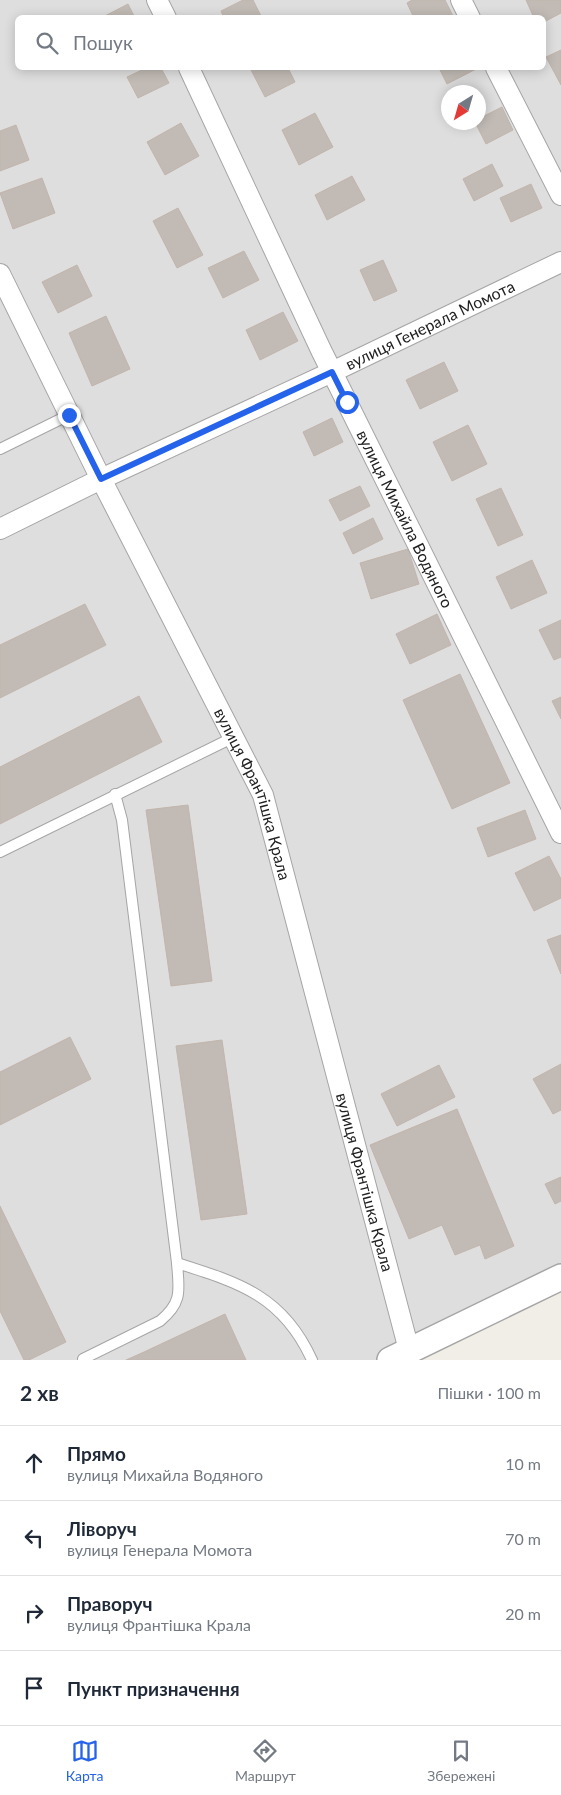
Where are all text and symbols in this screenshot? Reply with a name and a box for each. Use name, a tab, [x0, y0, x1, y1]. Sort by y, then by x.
search box	[15, 15, 546, 70]
icon: search	[33, 29, 61, 57]
text: Пошук	[73, 31, 133, 54]
north arrow	[441, 85, 486, 130]
street label: вулиця Генерала Момота	[342, 276, 517, 373]
route start	[336, 391, 359, 414]
route end	[58, 404, 81, 427]
street label: вулиця Михайла Водяного	[353, 427, 458, 611]
street label: вулиця Франтішка Крала	[211, 704, 295, 882]
street label: вулиця Франтішка Крала	[333, 1091, 398, 1274]
text: 2 хв	[20, 1380, 59, 1405]
text: Пішки · 100 m	[437, 1383, 541, 1402]
text: Прямо	[67, 1442, 126, 1465]
icon: ahead	[20, 1449, 48, 1477]
text: 10 m	[505, 1454, 541, 1473]
text: вулиця Михайла Водяного	[67, 1465, 263, 1484]
text: Ліворуч	[67, 1517, 137, 1540]
icon: left	[20, 1524, 48, 1552]
text: 70 m	[505, 1529, 541, 1548]
text: вулиця Генерала Момота	[67, 1540, 252, 1559]
text: Праворуч	[67, 1592, 152, 1615]
icon: right	[20, 1599, 48, 1627]
text: 20 m	[505, 1604, 541, 1623]
text: вулиця Франтішка Крала	[67, 1615, 251, 1634]
icon: arrive	[20, 1674, 48, 1702]
text: Пункт призначення	[67, 1677, 240, 1700]
tab: Карта	[66, 1737, 104, 1784]
tab: Маршрут	[235, 1737, 296, 1784]
tab: Збережені	[427, 1737, 495, 1784]

